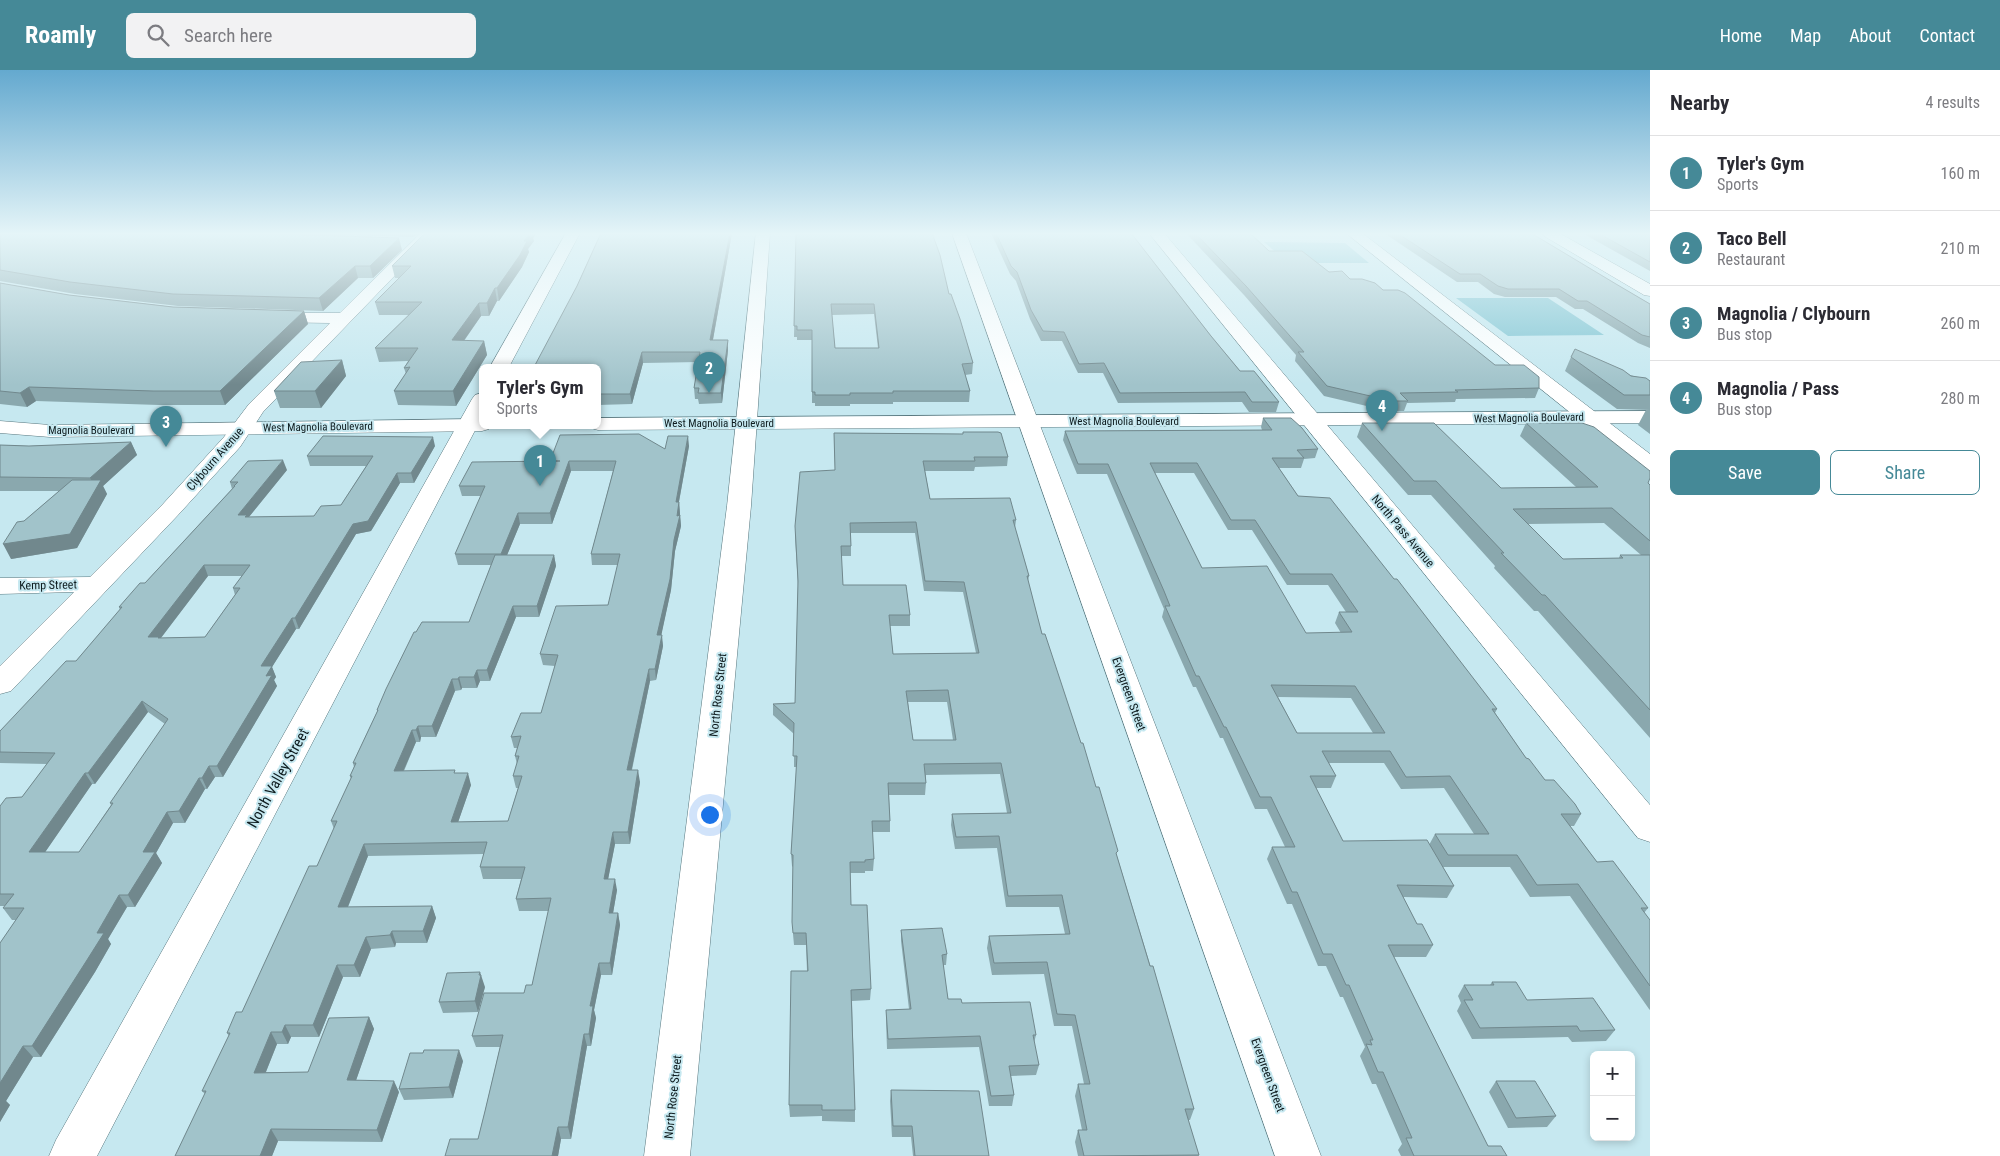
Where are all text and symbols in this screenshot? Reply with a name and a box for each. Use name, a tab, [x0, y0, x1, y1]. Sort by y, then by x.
search box	[126, 13, 476, 58]
text: Roamly	[25, 21, 96, 49]
icon: search	[144, 21, 172, 49]
text: Search here	[184, 24, 272, 47]
text: Home	[1720, 25, 1762, 46]
text: Map	[1790, 25, 1821, 46]
text: About	[1849, 25, 1891, 46]
text: Contact	[1919, 25, 1975, 46]
text: Nearby	[1670, 91, 1729, 115]
text: 4 results	[1925, 93, 1980, 112]
text: Tyler's Gym	[1717, 152, 1804, 175]
text: 1	[1682, 164, 1690, 183]
text: 160 m	[1941, 164, 1980, 183]
text: Sports	[1717, 175, 1759, 194]
text: Taco Bell	[1717, 227, 1787, 250]
text: 2	[1682, 239, 1690, 258]
text: 210 m	[1941, 239, 1980, 258]
text: Restaurant	[1717, 250, 1785, 269]
text: Magnolia / Clybourn	[1717, 302, 1870, 325]
text: 3	[1682, 314, 1690, 333]
text: 260 m	[1941, 314, 1980, 333]
text: Bus stop	[1717, 325, 1772, 344]
pin: 2	[693, 352, 725, 393]
popup	[479, 364, 601, 429]
text: Tyler's Gym	[496, 376, 584, 399]
text: Magnolia / Pass	[1717, 377, 1839, 400]
text: 4	[1682, 389, 1690, 408]
text: 280 m	[1941, 389, 1980, 408]
pin: 4	[1366, 390, 1398, 431]
text: Sports	[496, 399, 538, 418]
text: Bus stop	[1717, 400, 1772, 419]
pin: 3	[150, 406, 182, 447]
street label: West Magnolia Boulevard	[1474, 411, 1584, 425]
street label: West Magnolia Boulevard	[1069, 415, 1179, 428]
street label: West Magnolia Boulevard	[664, 417, 774, 430]
street label: West Magnolia Boulevard	[263, 420, 373, 434]
street label: Magnolia Boulevard	[48, 424, 134, 437]
street label: Clybourn Avenue	[184, 424, 246, 493]
pin: 1	[524, 445, 556, 486]
button: Save	[1670, 450, 1820, 495]
button: Share	[1830, 450, 1980, 495]
street label: North Pass Avenue	[1369, 492, 1438, 570]
street label: Kemp Street	[19, 577, 77, 593]
street label: North Rose Street	[707, 652, 729, 737]
street label: Evergreen Street	[1109, 655, 1149, 733]
street label: North Valley Street	[243, 725, 313, 831]
your location	[697, 802, 723, 828]
street label: Evergreen Street	[1248, 1036, 1288, 1114]
map controls	[1590, 1051, 1635, 1141]
button: +	[1590, 1051, 1635, 1096]
street label: North Rose Street	[662, 1054, 684, 1139]
button: −	[1590, 1096, 1635, 1141]

